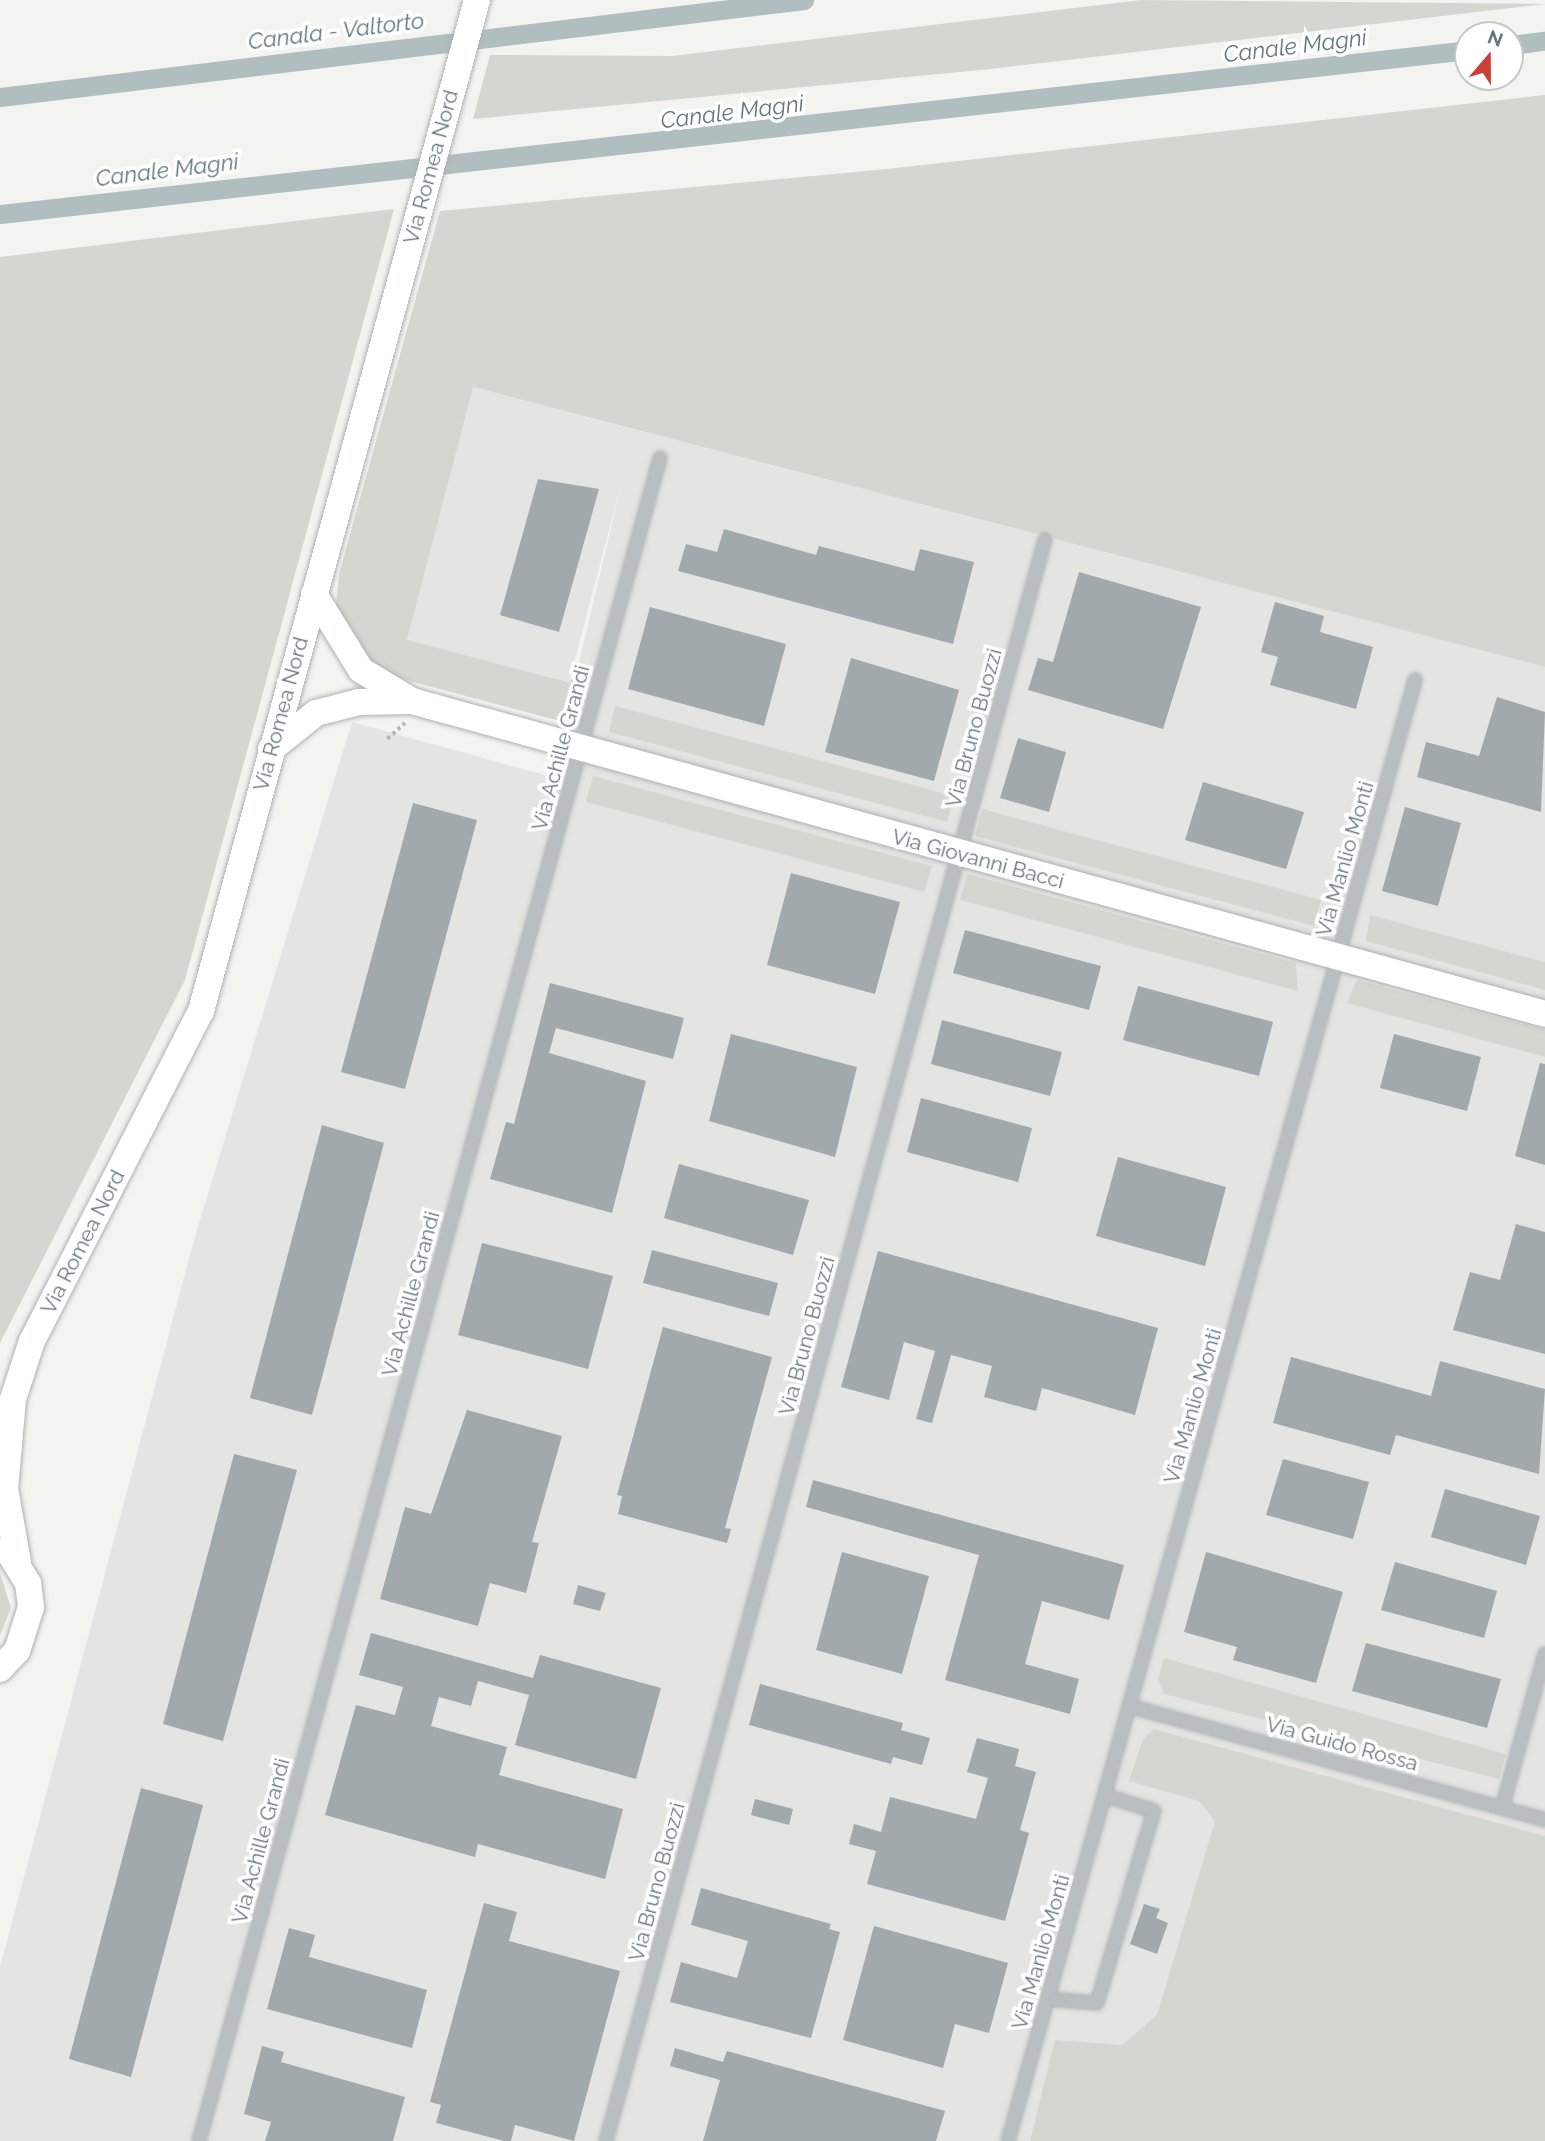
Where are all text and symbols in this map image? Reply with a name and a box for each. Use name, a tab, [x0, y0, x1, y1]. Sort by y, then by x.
water label: Canala - Valtorto	[246, 6, 426, 56]
north arrow	[1454, 21, 1524, 91]
water label: Canale Magni	[1222, 24, 1368, 68]
text: N	[1485, 25, 1506, 51]
street label: Via Romea Nord	[398, 87, 464, 247]
water label: Canale Magni	[659, 90, 805, 134]
water label: Canale Magni	[94, 148, 240, 192]
street label: Via Romea Nord	[248, 634, 314, 794]
street label: Via Bruno Buozzi	[941, 646, 1007, 810]
street label: Via Achille Grandi	[527, 662, 595, 834]
street label: Via Manlio Monti	[1311, 778, 1379, 940]
street label: Via Giovanni Bacci	[889, 824, 1067, 894]
street label: Via Romea Nord	[36, 1166, 130, 1318]
street label: Via Achille Grandi	[377, 1208, 445, 1380]
street label: Via Bruno Buozzi	[774, 1254, 840, 1418]
street label: Via Manlio Monti	[1159, 1325, 1227, 1487]
street label: Via Guido Rossa	[1263, 1712, 1421, 1776]
street label: Via Achille Grandi	[227, 1755, 295, 1927]
street label: Via Bruno Buozzi	[624, 1800, 690, 1964]
street label: Via Manlio Monti	[1007, 1871, 1075, 2033]

